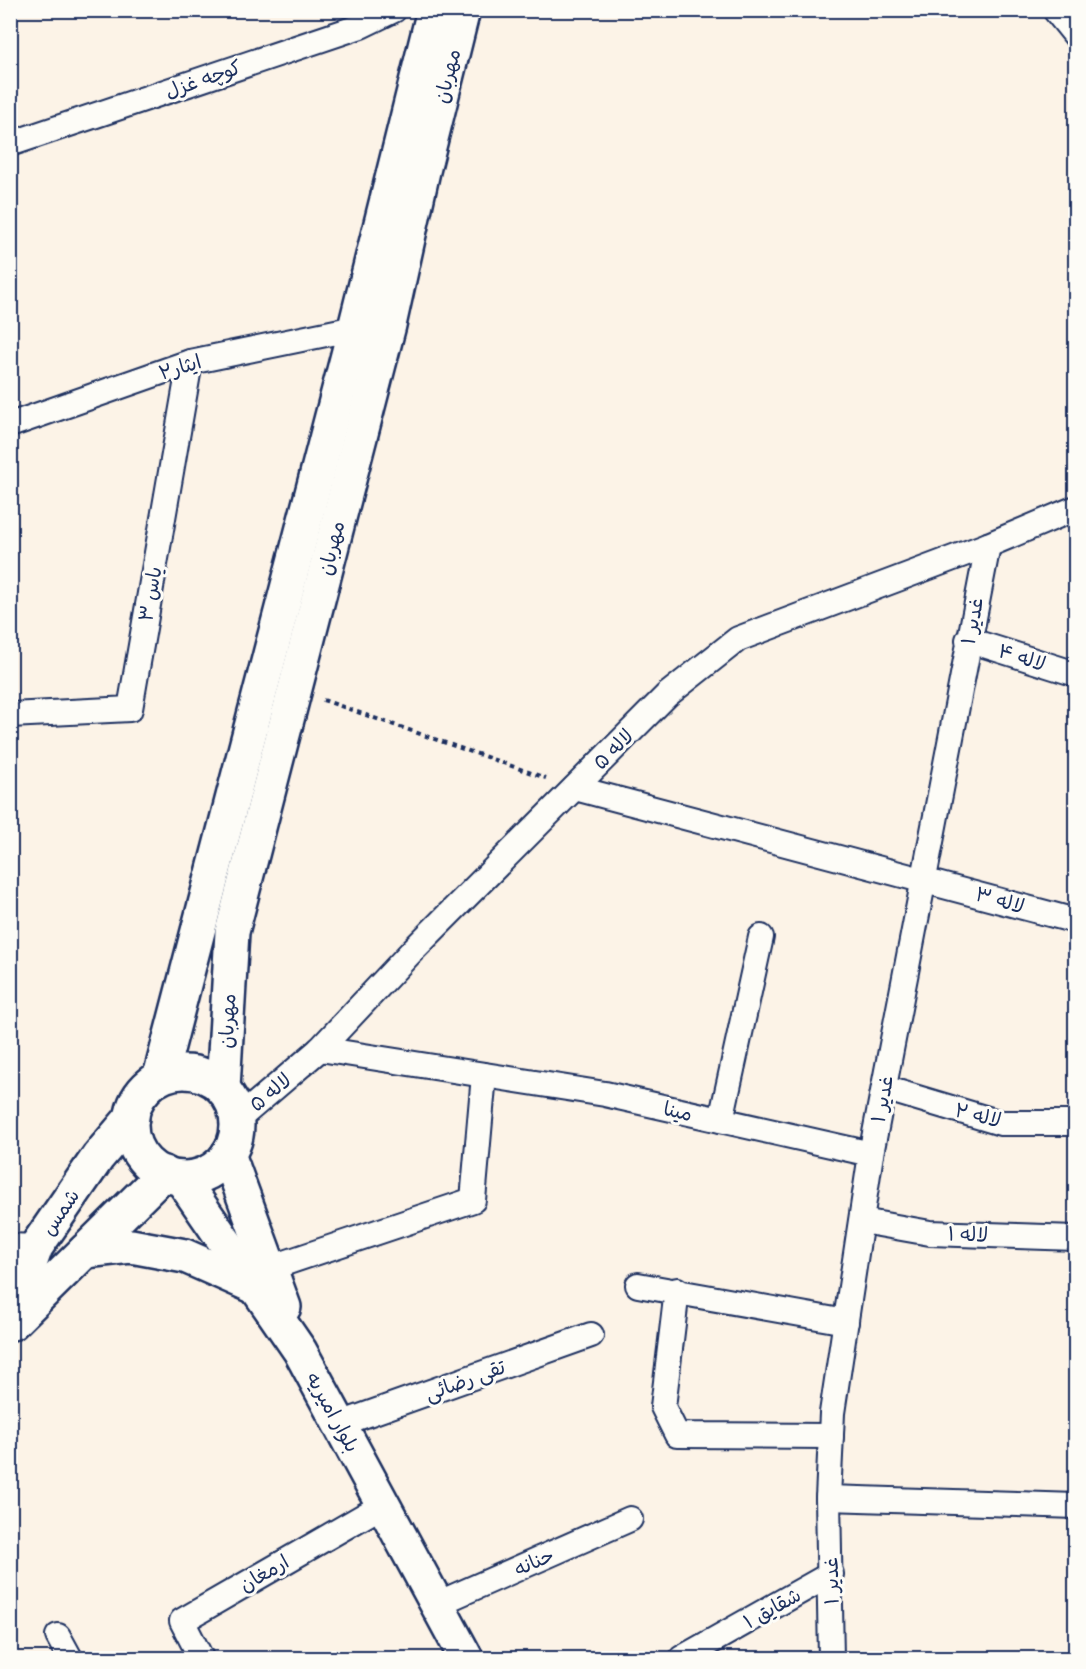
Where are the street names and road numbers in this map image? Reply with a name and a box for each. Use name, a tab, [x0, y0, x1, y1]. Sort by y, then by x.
street label: مهربان	[429, 46, 468, 106]
street label: کوچه غزل	[162, 55, 245, 106]
street label: ایثار۲	[156, 349, 205, 388]
street label: مهربان	[313, 518, 352, 578]
street label: یاس ۳	[133, 565, 170, 624]
street label: غدیر ۱	[956, 595, 991, 647]
street label: لاله ۴	[994, 638, 1049, 679]
street label: لاله ۵	[588, 724, 640, 776]
street label: لاله ۳	[972, 882, 1027, 921]
street label: مهربان	[214, 993, 243, 1049]
street label: لاله ۵	[244, 1068, 298, 1119]
street label: غدیر ۱	[866, 1073, 901, 1125]
street label: مینا	[660, 1096, 695, 1129]
street label: لاله ۲	[952, 1098, 1004, 1135]
street label: شمس	[36, 1184, 87, 1241]
street label: لاله ۱	[947, 1221, 989, 1250]
street label: تقی رضائی	[422, 1354, 510, 1408]
street label: بلوار امیریه	[299, 1368, 365, 1458]
street label: حنانه	[510, 1542, 558, 1584]
street label: ارمغان	[235, 1549, 295, 1599]
street label: غدیر ۱	[819, 1557, 846, 1605]
street label: شقایق ۱	[739, 1582, 806, 1636]

